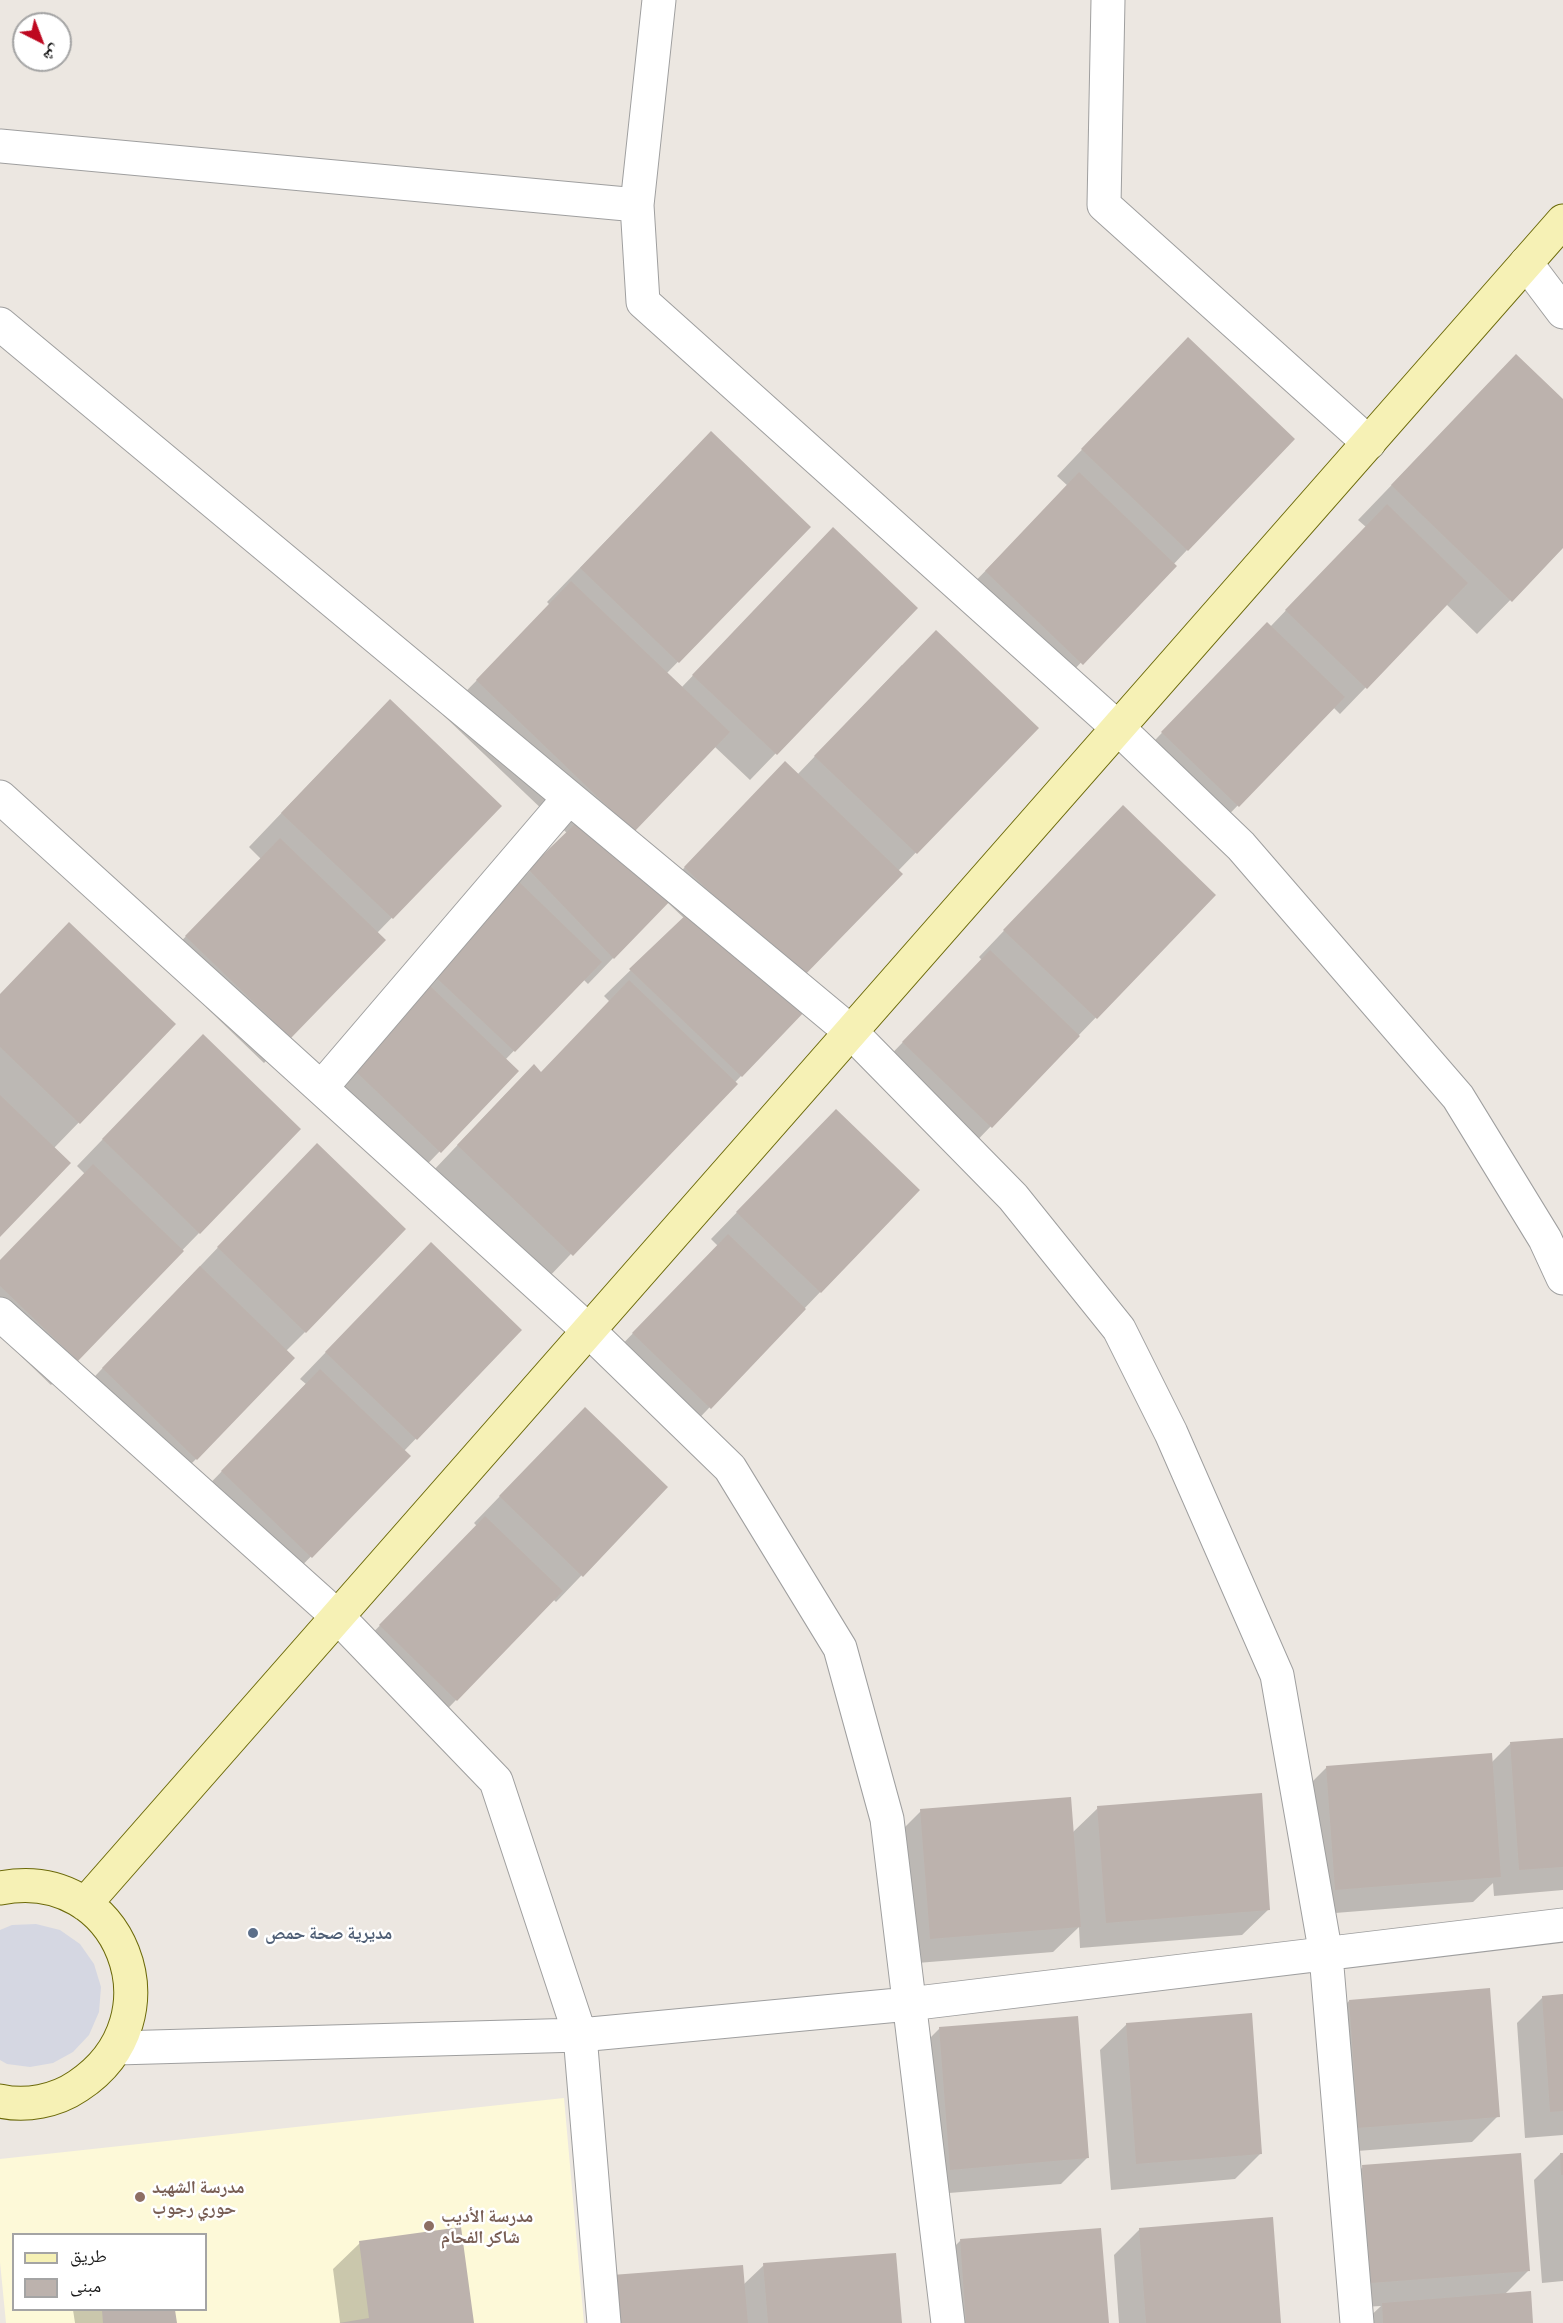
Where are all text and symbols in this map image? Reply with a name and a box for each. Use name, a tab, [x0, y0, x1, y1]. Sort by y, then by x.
north arrow	[12, 12, 72, 72]
text: ش	[40, 42, 66, 67]
place label: مديرية صحة حمص	[265, 1922, 392, 1944]
marker: مديرية صحة حمص	[246, 1926, 260, 1940]
place label: مدرسة الشهيد حوري رجوب	[152, 2176, 245, 2218]
marker: مدرسة الشهيد حوري رجوب	[133, 2190, 147, 2204]
place label: مدرسة الأديب شاكر الفحام	[441, 2205, 533, 2248]
marker: مدرسة الأديب شاكر الفحام	[422, 2219, 436, 2233]
legend	[12, 2233, 207, 2311]
text: طريق	[70, 2244, 107, 2266]
text: مبنى	[70, 2274, 101, 2296]

